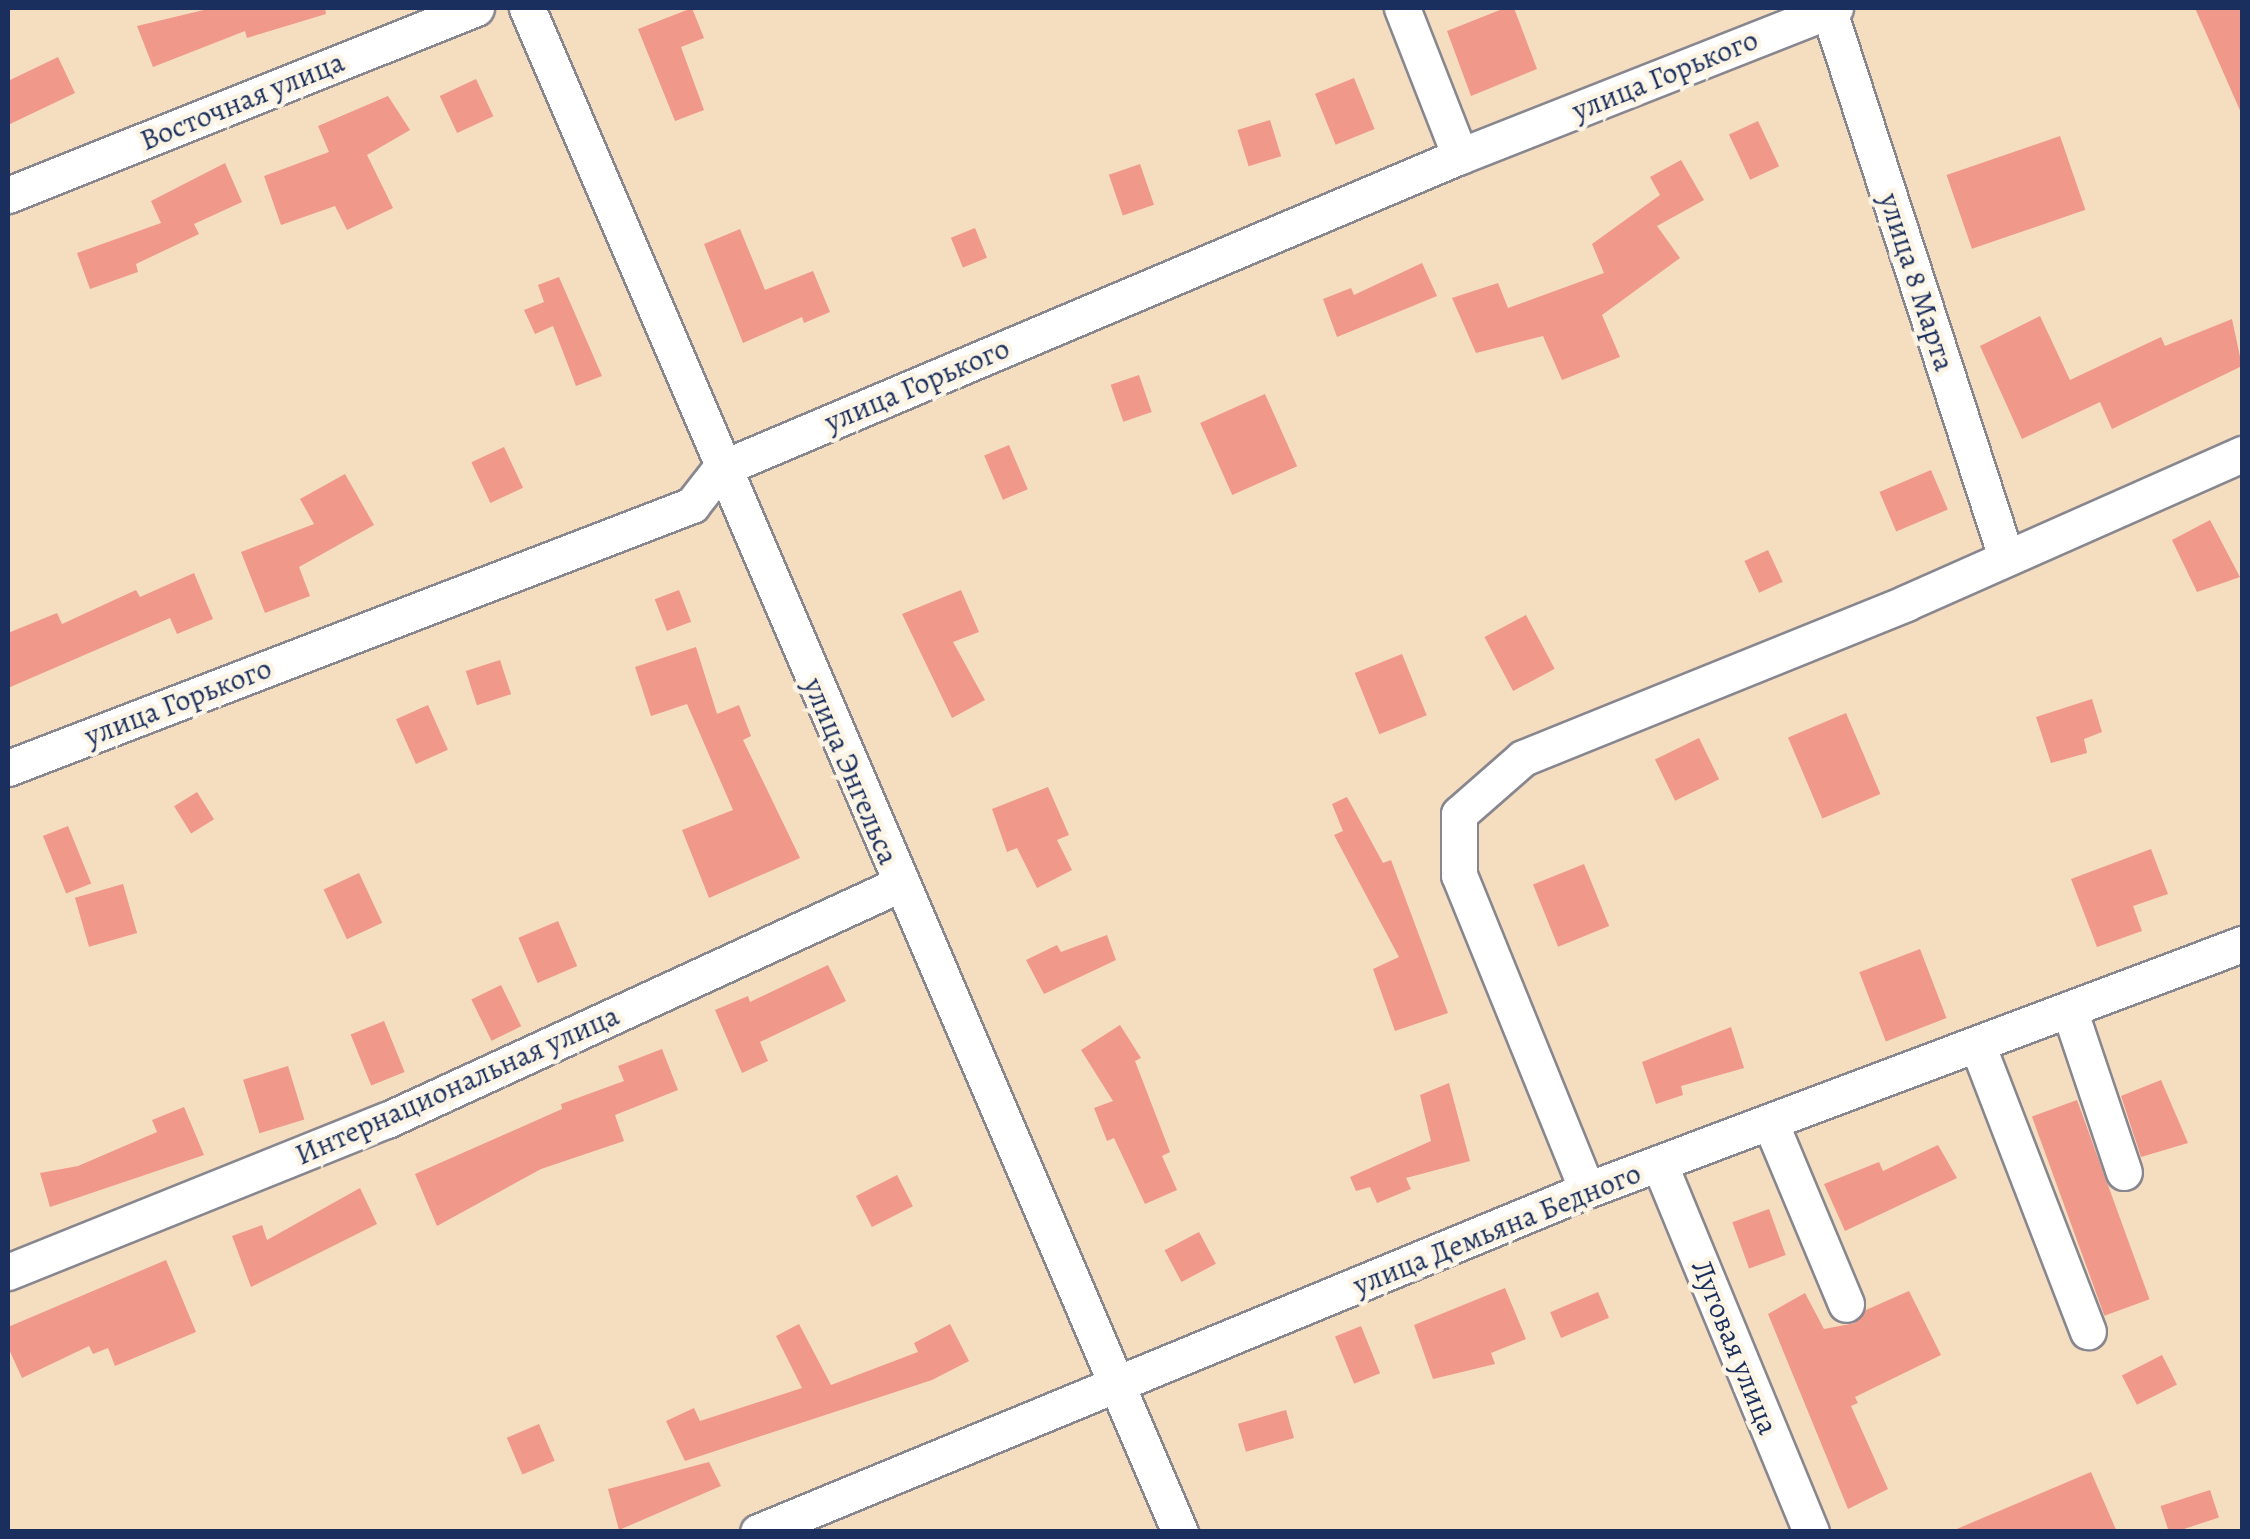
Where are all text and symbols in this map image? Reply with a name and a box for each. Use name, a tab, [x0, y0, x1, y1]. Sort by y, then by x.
street label: улица Горького	[1567, 21, 1763, 129]
street label: Восточная улица	[135, 44, 349, 158]
street label: улица 8 Марта	[1871, 189, 1963, 375]
street label: улица Горького	[819, 330, 1015, 440]
street label: улица Горького	[80, 650, 276, 754]
street label: улица Энгельса	[796, 672, 906, 870]
street label: Интернациональная улица	[289, 997, 625, 1173]
street label: улица Демьяна Бедного	[1348, 1155, 1646, 1303]
street label: Луговая улица	[1684, 1254, 1786, 1440]

